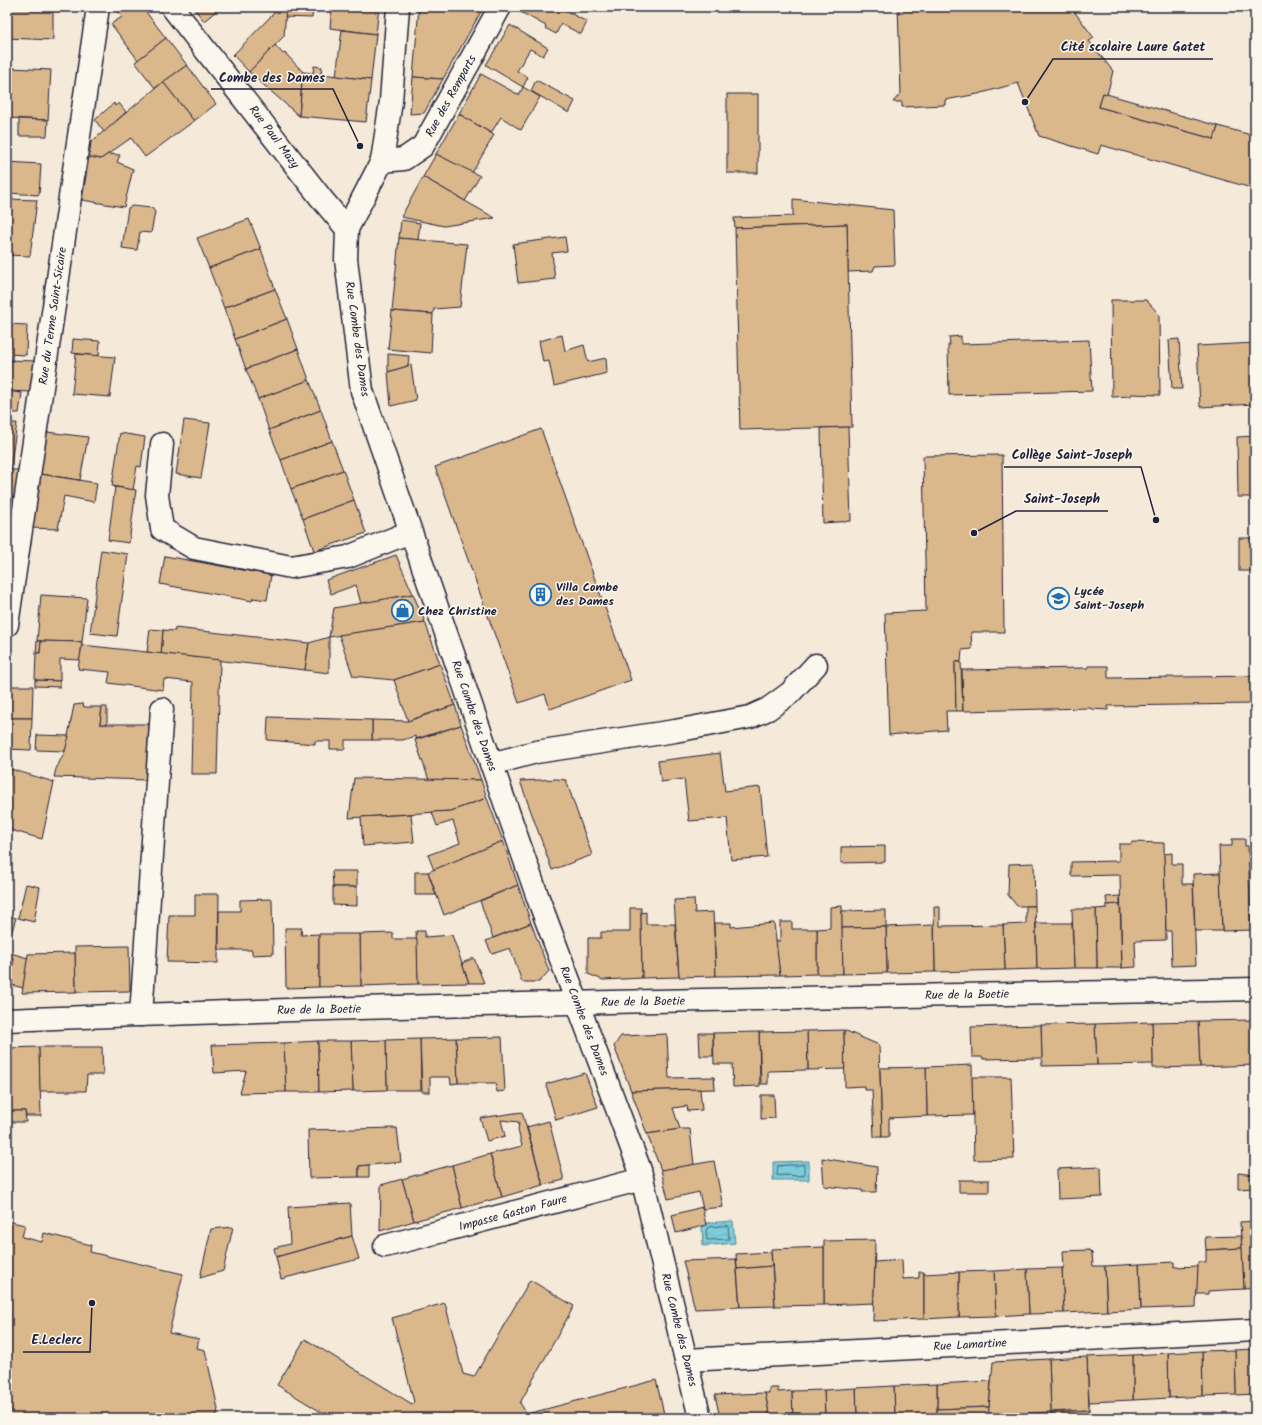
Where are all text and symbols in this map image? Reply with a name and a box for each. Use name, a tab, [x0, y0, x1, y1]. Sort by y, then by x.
callout: Cité scolaire Laure Gatet	[1053, 34, 1213, 59]
text: Cité scolaire Laure Gatet	[1061, 37, 1205, 58]
street label: Rue des Remparts	[421, 51, 481, 141]
callout: Combe des Dames	[211, 64, 333, 89]
text: Combe des Dames	[219, 68, 325, 89]
street label: Rue Paul Mazy	[244, 101, 304, 173]
street label: Rue du Terme Saint-Sicaire	[34, 245, 72, 386]
street label: Rue Combe des Dames	[339, 280, 375, 398]
callout: Collège Saint-Joseph	[1004, 442, 1141, 467]
text: Collège Saint-Joseph	[1012, 445, 1132, 466]
callout: Saint-Joseph	[1016, 486, 1108, 511]
text: Saint-Joseph	[1024, 489, 1100, 510]
place label: Villa Combe des Dames	[556, 578, 618, 611]
building icon: Villa Combe des Dames	[527, 581, 553, 607]
place label: Lycée Saint-Joseph	[1074, 582, 1145, 615]
school or university icon: Lycée Saint-Joseph	[1045, 585, 1071, 611]
shop icon: Chez Christine	[389, 598, 415, 624]
place label: Chez Christine	[418, 602, 497, 621]
street label: Rue Combe des Dames	[446, 658, 502, 774]
street label: Rue Combe des Dames	[554, 963, 614, 1079]
street label: Rue de la Boetie	[925, 985, 1010, 1005]
street label: Rue de la Boetie	[601, 992, 686, 1012]
street label: Rue de la Boetie	[277, 1000, 362, 1020]
street label: Impasse Gaston Faure	[457, 1189, 570, 1237]
street label: Rue Combe des Dames	[656, 1271, 702, 1389]
callout: E.Leclerc	[23, 1327, 90, 1352]
text: E.Leclerc	[32, 1330, 82, 1351]
street label: Rue Lamartine	[933, 1334, 1008, 1356]

